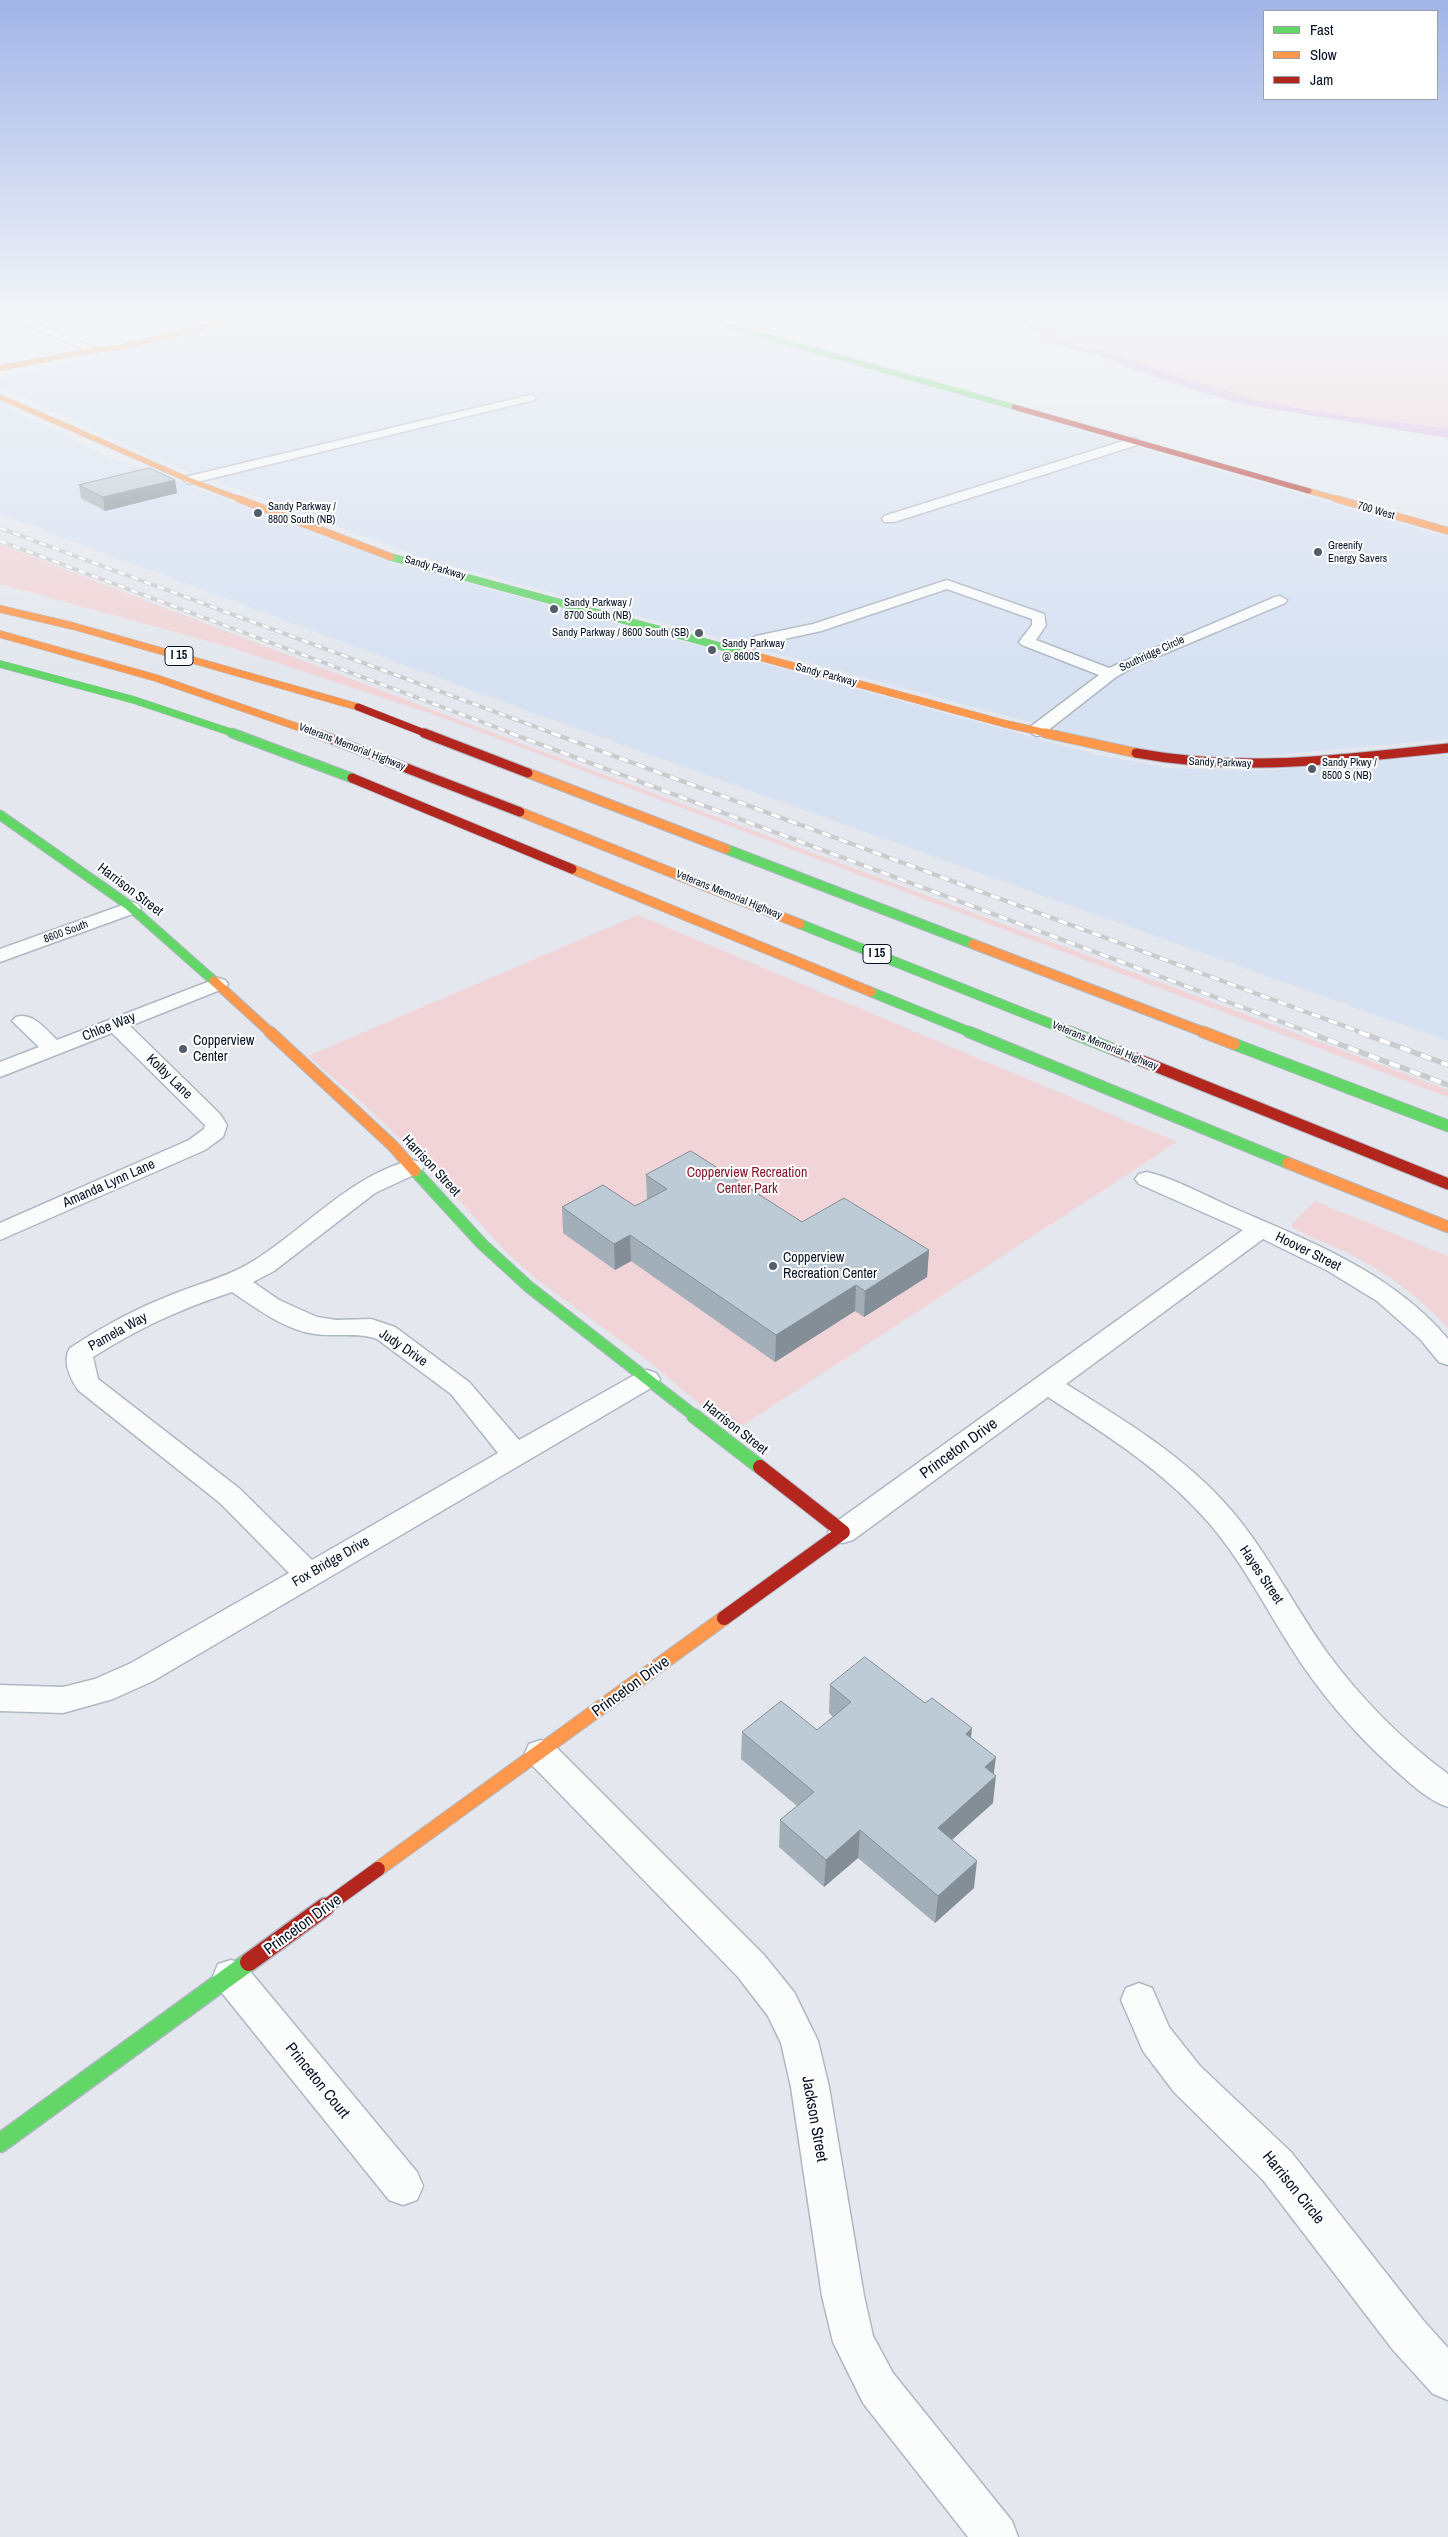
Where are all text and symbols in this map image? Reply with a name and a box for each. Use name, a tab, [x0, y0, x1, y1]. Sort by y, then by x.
legend	[1263, 10, 1438, 100]
text: Fast	[1310, 19, 1333, 40]
text: Slow	[1310, 44, 1337, 65]
text: Jam	[1310, 69, 1333, 90]
street label: 700 West	[1356, 499, 1396, 523]
place label: Sandy Parkway / 8800 South (NB)	[268, 500, 336, 526]
marker: Sandy Parkway / 8800 South (NB)	[252, 507, 264, 519]
place label: Greenify Energy Savers	[1328, 539, 1387, 565]
marker: Greenify Energy Savers	[1312, 546, 1324, 558]
street label: Sandy Parkway	[403, 553, 467, 583]
place label: Sandy Parkway / 8700 South (NB)	[564, 596, 632, 622]
marker: Sandy Parkway / 8700 South (NB)	[548, 603, 560, 615]
place label: Sandy Parkway / 8600 South (SB)	[552, 626, 689, 640]
marker: Sandy Parkway / 8600 South (SB)	[693, 627, 705, 639]
street label: Southridge Circle	[1117, 633, 1187, 675]
place label: Sandy Parkway @ 8600S	[722, 637, 785, 663]
marker: Sandy Parkway @ 8600S	[706, 644, 718, 656]
road number: I 15	[165, 646, 193, 666]
street label: Sandy Parkway	[794, 661, 858, 689]
street label: Veterans Memorial Highway	[297, 721, 407, 773]
street label: Sandy Parkway	[1188, 755, 1252, 771]
place label: Sandy Pkwy / 8500 S (NB)	[1322, 756, 1377, 782]
marker: Sandy Pkwy / 8500 S (NB)	[1306, 763, 1318, 775]
street label: Harrison Street	[94, 860, 166, 920]
street label: Veterans Memorial Highway	[674, 868, 784, 922]
street label: 8600 South	[42, 918, 90, 946]
road number: I 15	[863, 944, 891, 964]
street label: Chloe Way	[80, 1009, 138, 1045]
street label: Veterans Memorial Highway	[1050, 1019, 1160, 1073]
place label: Copperview Center	[193, 1033, 254, 1066]
marker: Copperview Center	[177, 1043, 189, 1055]
street label: Kolby Lane	[143, 1051, 195, 1103]
street label: Harrison Street	[398, 1132, 464, 1200]
street label: Amanda Lynn Lane	[60, 1156, 158, 1212]
park label: Copperview Recreation Center Park	[687, 1165, 807, 1198]
street label: Hoover Street	[1272, 1229, 1344, 1275]
place label: Copperview Recreation Center	[783, 1250, 877, 1282]
marker: Copperview Recreation Center	[767, 1260, 779, 1272]
street label: Pamela Way	[86, 1309, 150, 1355]
street label: Judy Drive	[376, 1326, 430, 1370]
street label: Harrison Street	[699, 1397, 771, 1459]
street label: Princeton Drive	[916, 1414, 1002, 1484]
street label: Fox Bridge Drive	[289, 1533, 373, 1591]
street label: Hayes Street	[1235, 1543, 1287, 1607]
street label: Princeton Drive	[588, 1652, 674, 1722]
street label: Princeton Drive	[260, 1890, 346, 1960]
street label: Princeton Court	[281, 2039, 353, 2123]
street label: Jackson Street	[797, 2075, 831, 2163]
street label: Harrison Circle	[1258, 2148, 1328, 2228]

